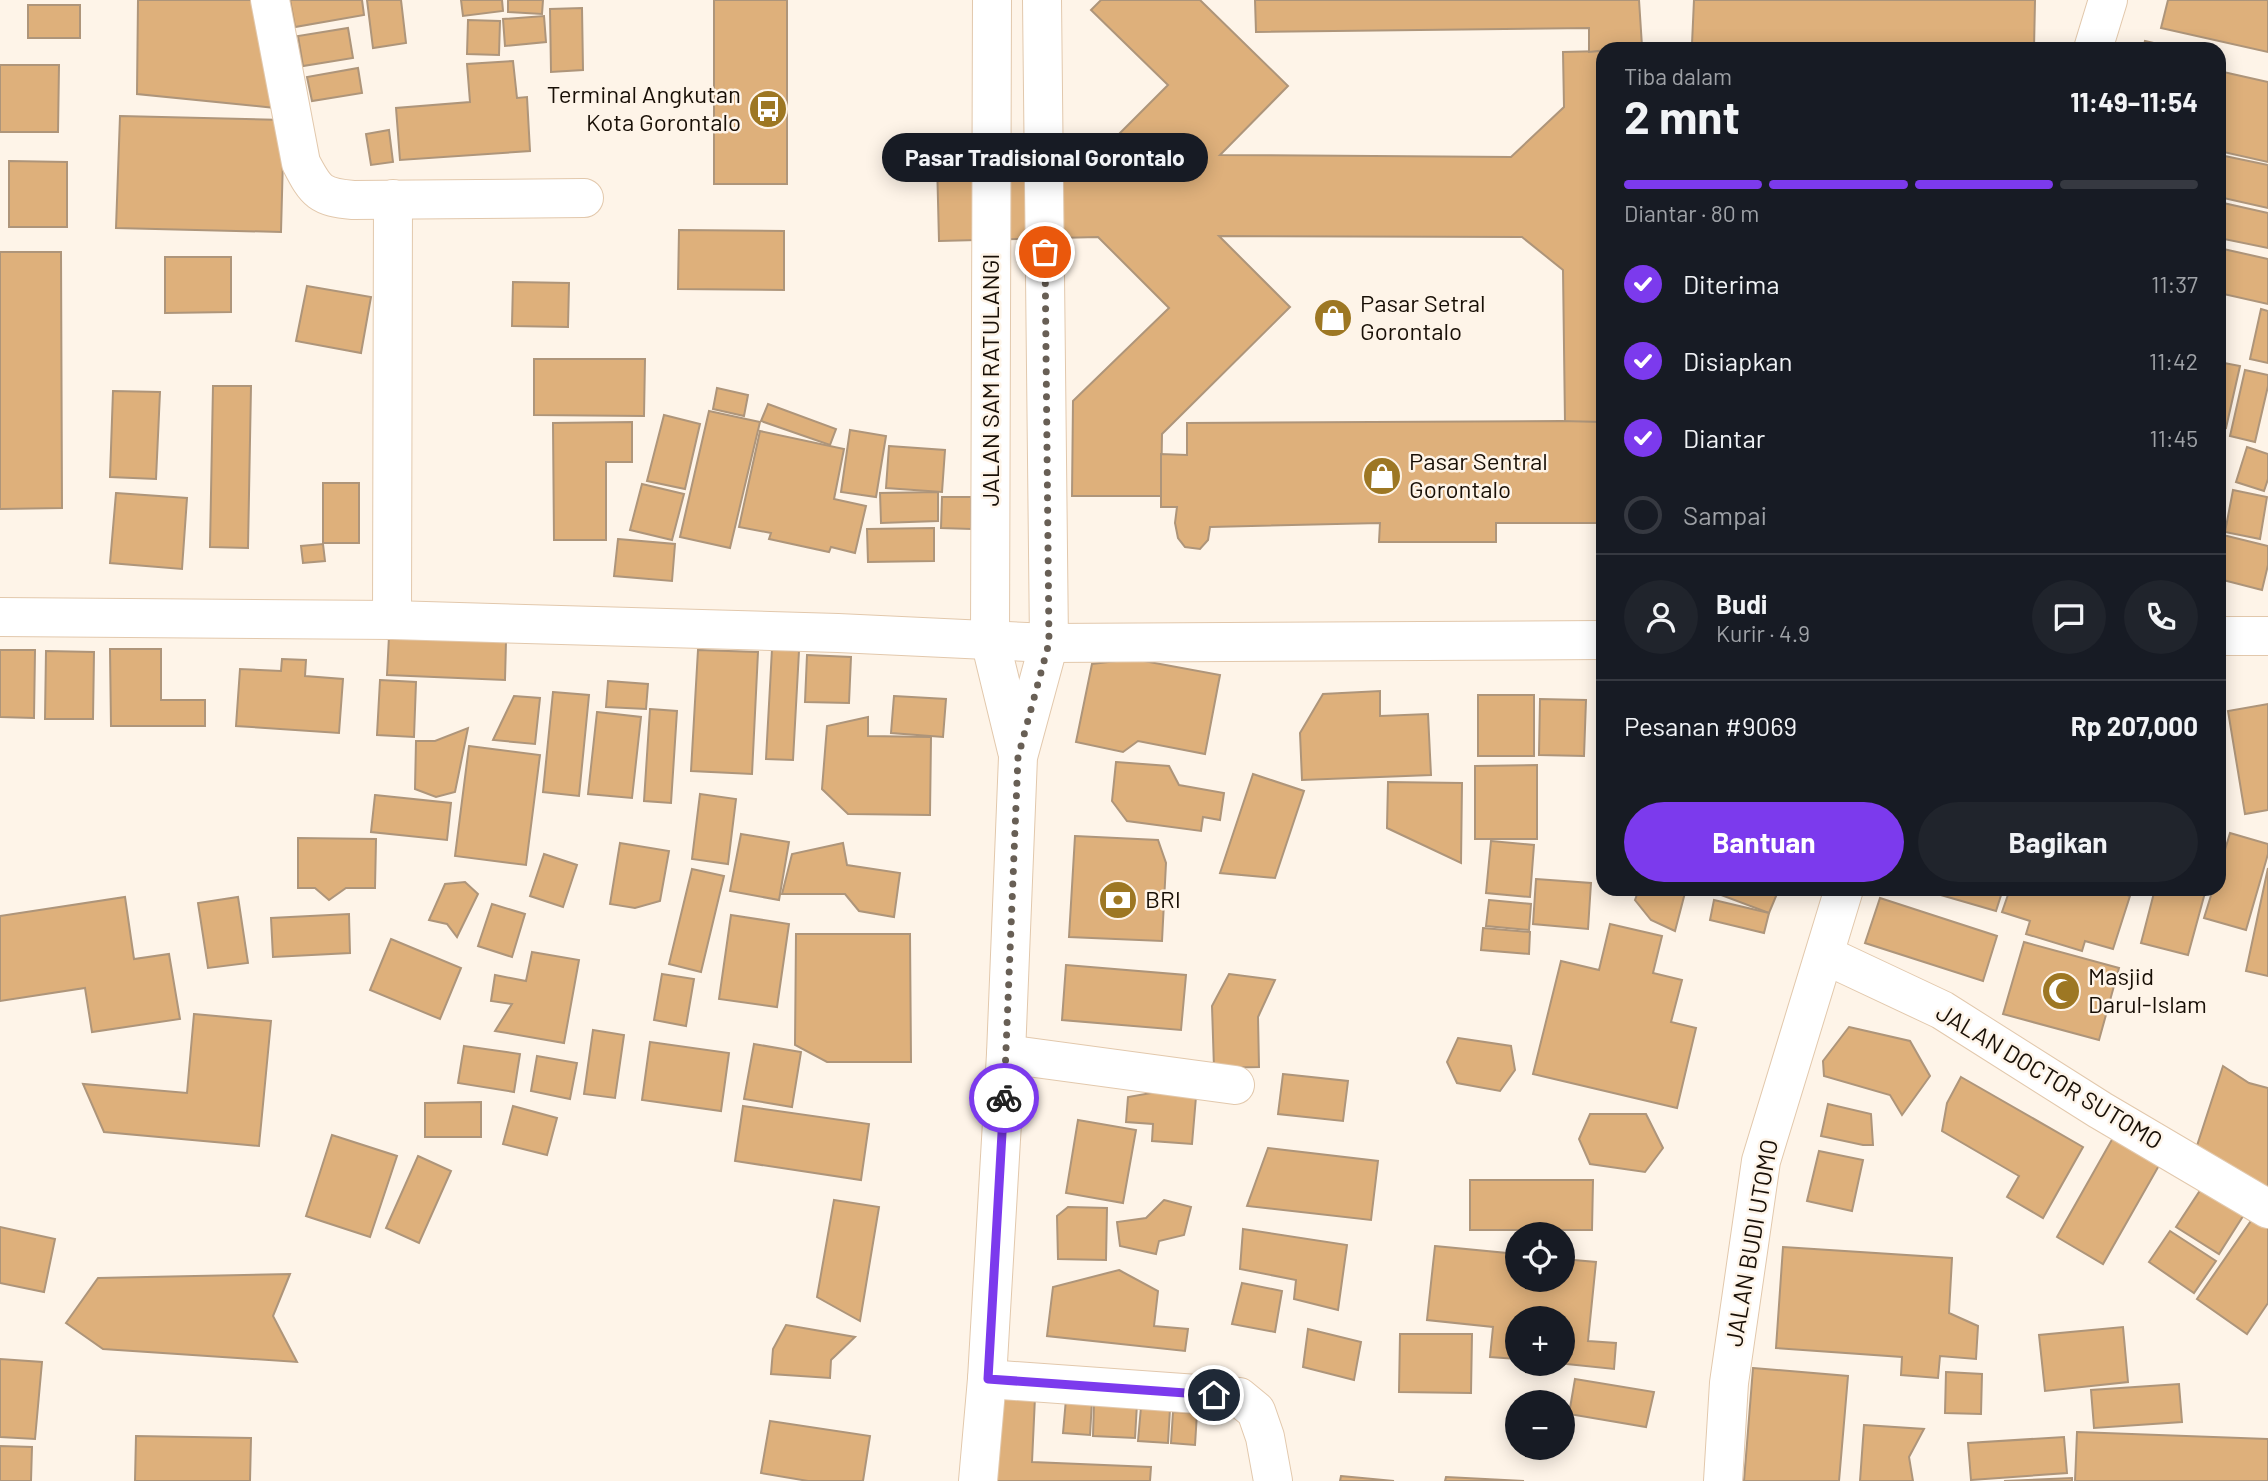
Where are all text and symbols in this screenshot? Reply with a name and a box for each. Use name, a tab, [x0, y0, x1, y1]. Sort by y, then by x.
text: Tiba dalam	[1624, 62, 1732, 90]
place label: Terminal Angkutan Kota Gorontalo	[547, 79, 741, 136]
text: 11:49–11:54	[2070, 86, 2198, 117]
bus stop icon: Terminal Angkutan Kota Gorontalo	[747, 88, 789, 130]
text: 2 mnt	[1624, 88, 1740, 143]
callout: Pasar Tradisional Gorontalo	[882, 133, 1208, 182]
text: Pasar Tradisional Gorontalo	[905, 143, 1185, 171]
text: Diantar · 80 m	[1624, 199, 1759, 227]
pin	[1015, 222, 1075, 282]
icon: bag	[1026, 233, 1064, 271]
street label: JALAN SAM RATULANGI	[975, 253, 1004, 507]
icon: check	[1624, 265, 1662, 303]
text: Diterima	[1683, 268, 1780, 299]
text: 11:37	[2151, 270, 2198, 298]
place label: Pasar Setral Gorontalo	[1360, 288, 1486, 345]
shop icon: Pasar Setral Gorontalo	[1312, 297, 1354, 339]
icon: check	[1624, 342, 1662, 380]
text: Disiapkan	[1683, 345, 1793, 376]
text: 11:42	[2149, 347, 2198, 375]
icon: check	[1624, 419, 1662, 457]
text: Diantar	[1683, 422, 1765, 453]
text: 11:45	[2150, 424, 2198, 452]
place label: Pasar Sentral Gorontalo	[1409, 446, 1548, 503]
shop icon: Pasar Sentral Gorontalo	[1361, 455, 1403, 497]
text: Sampai	[1683, 499, 1767, 530]
button: person	[1624, 580, 1698, 654]
button: chat	[2032, 580, 2106, 654]
button: phone	[2124, 580, 2198, 654]
text: Budi	[1716, 588, 1767, 619]
text: Kurir · 4.9	[1716, 619, 1810, 647]
text: Pesanan #9069	[1624, 710, 1797, 741]
text: Rp 207,000	[2071, 710, 2198, 741]
button: Bantuan	[1624, 802, 1904, 882]
button: Bagikan	[1918, 802, 2198, 882]
bank icon: BRI	[1097, 879, 1139, 921]
place label: BRI	[1145, 884, 1181, 913]
place label: Masjid Darul-Islam	[2088, 961, 2207, 1018]
mosque icon: Masjid Darul-Islam	[2040, 970, 2082, 1012]
street label: JALAN DOCTOR SUTOMO	[1932, 997, 2168, 1155]
courier	[969, 1063, 1039, 1133]
icon: bike	[985, 1079, 1023, 1117]
street label: JALAN BUDI UTOMO	[1718, 1137, 1783, 1349]
map controls	[1505, 1222, 1575, 1460]
button: locate	[1505, 1222, 1575, 1292]
button: +	[1505, 1306, 1575, 1376]
pin	[1184, 1365, 1244, 1425]
icon: home	[1195, 1376, 1233, 1414]
button: −	[1505, 1390, 1575, 1460]

